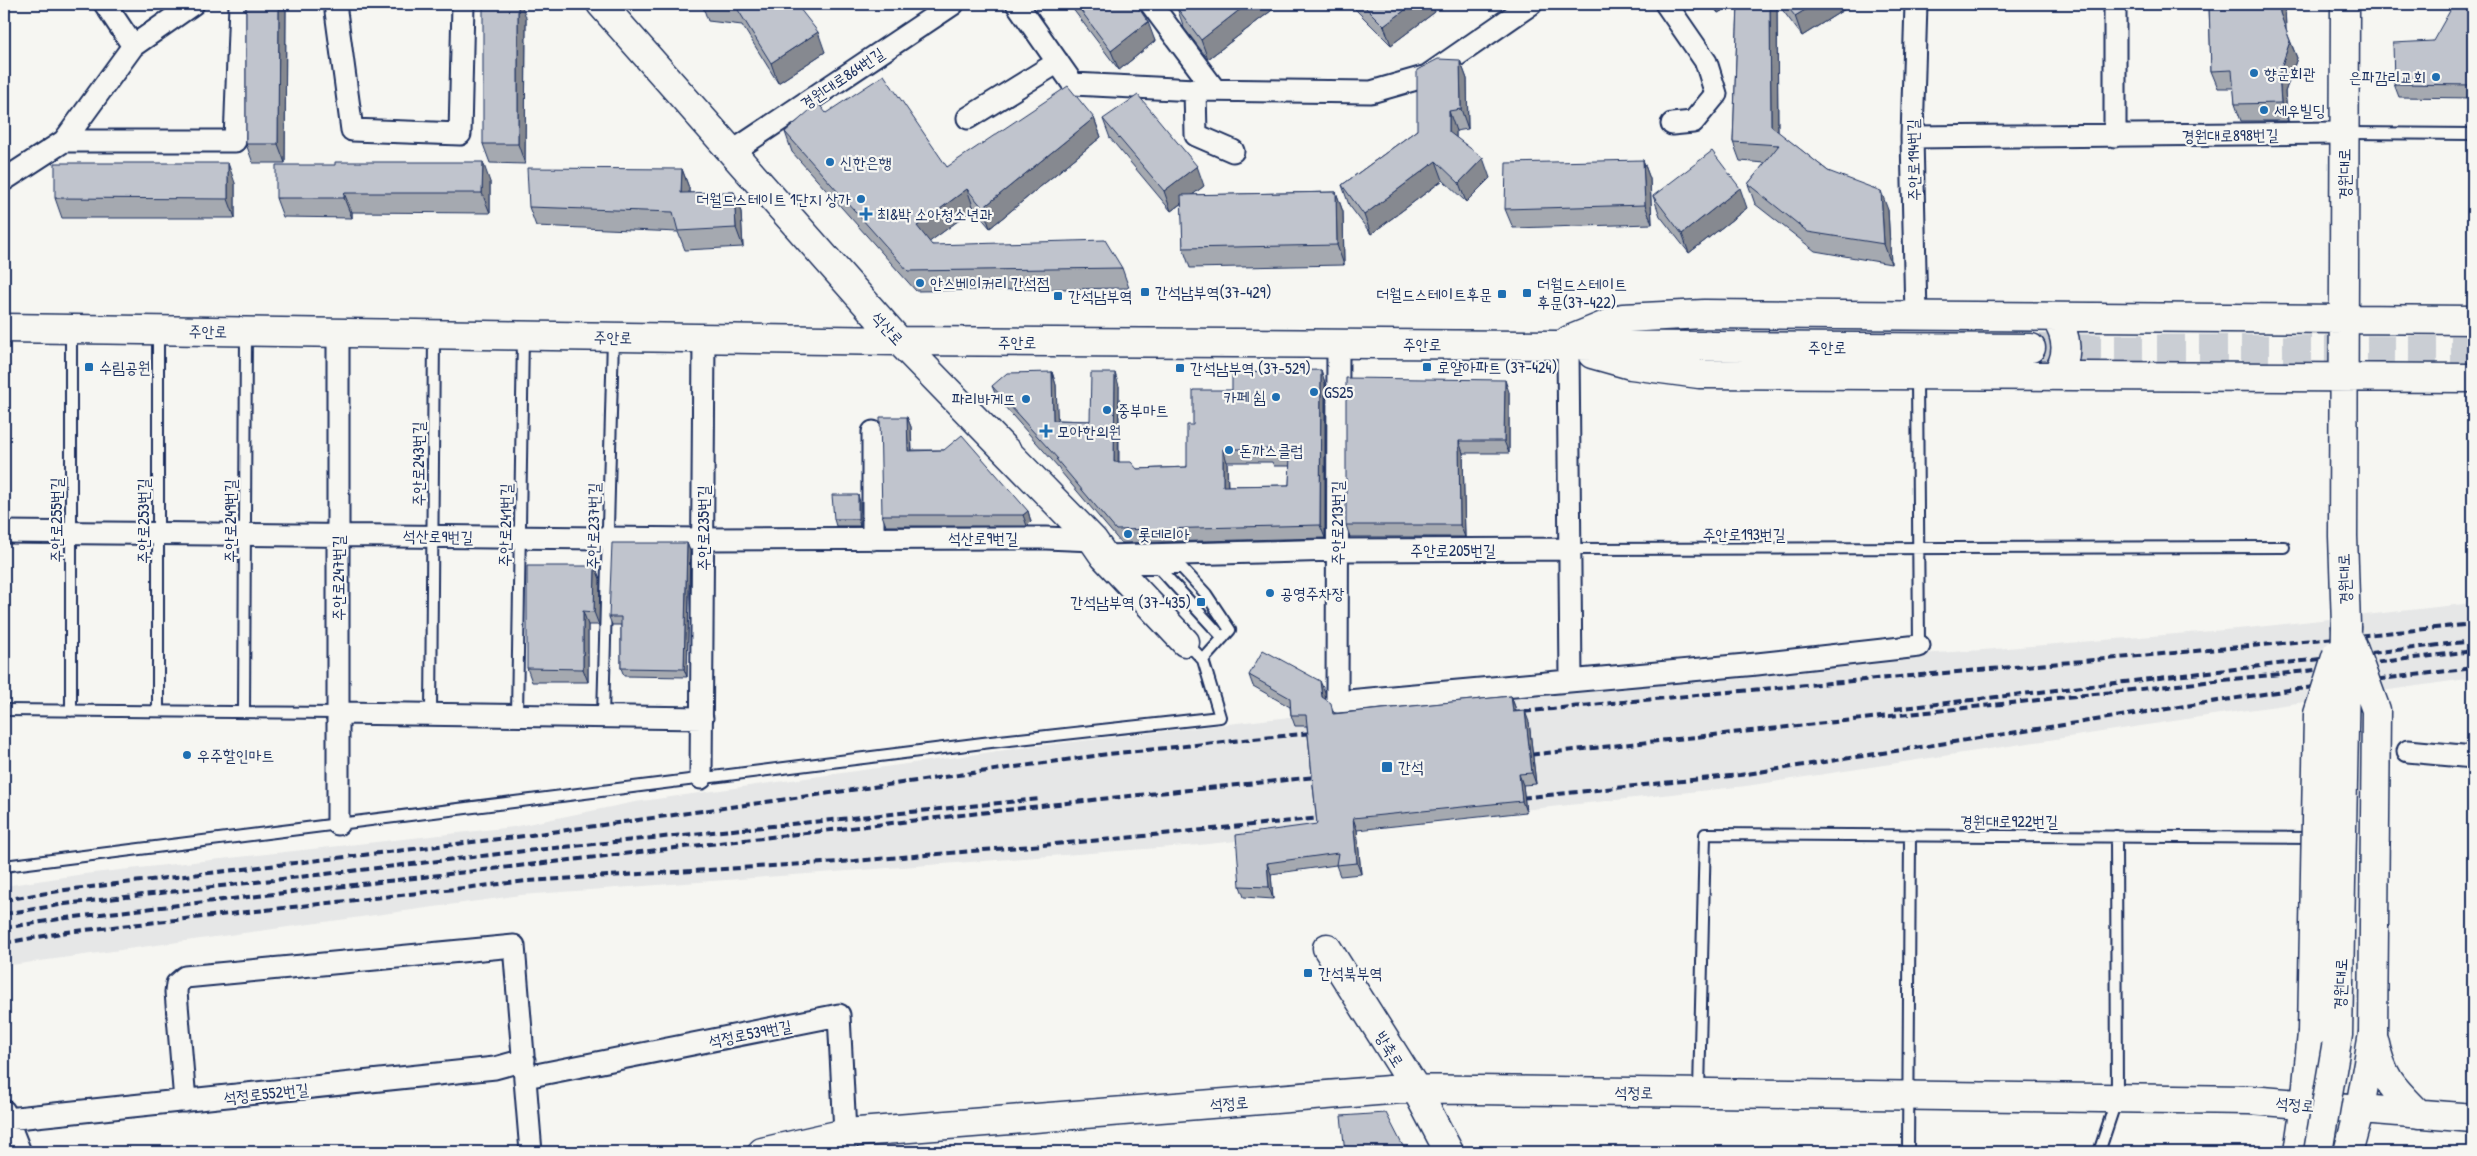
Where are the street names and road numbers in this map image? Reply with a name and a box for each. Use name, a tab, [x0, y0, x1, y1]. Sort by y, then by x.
street label: 경원대로864번길	[796, 42, 888, 114]
street label: 주안로194번길	[1901, 119, 1925, 201]
street label: 경원대로898번길	[2181, 123, 2279, 147]
street label: 경원대로	[2333, 148, 2355, 200]
street label: 석산로	[867, 306, 909, 350]
street label: 주안로	[188, 320, 228, 342]
street label: 주안로	[593, 326, 633, 348]
street label: 주안로	[998, 331, 1036, 353]
street label: 주안로	[1403, 333, 1441, 355]
street label: 주안로	[1808, 336, 1846, 358]
street label: 주안로243번길	[407, 421, 429, 507]
street label: 주안로255번길	[45, 477, 67, 563]
street label: 주안로253번길	[132, 478, 154, 564]
street label: 주안로249번길	[219, 479, 241, 563]
street label: 주안로213번길	[1326, 480, 1348, 565]
street label: 주안로237번길	[581, 482, 605, 570]
street label: 주안로241번길	[493, 483, 517, 567]
street label: 주안로235번길	[692, 485, 714, 571]
street label: 주안로193번길	[1702, 523, 1786, 545]
street label: 석산로9번길	[403, 524, 473, 548]
street label: 석산로9번길	[948, 527, 1018, 549]
street label: 주안로247번길	[327, 535, 349, 621]
street label: 주안로205번길	[1410, 539, 1496, 561]
street label: 경원대로	[2332, 553, 2356, 605]
street label: 경원대로922번길	[1960, 810, 2058, 832]
street label: 경원대로	[2328, 958, 2352, 1010]
street label: 석정로539번길	[707, 1014, 794, 1052]
street label: 방축로	[1370, 1027, 1410, 1071]
street label: 석정로552번길	[222, 1078, 310, 1108]
street label: 석정로	[1614, 1081, 1654, 1103]
street label: 석정로	[1209, 1091, 1249, 1115]
street label: 석정로	[2275, 1091, 2315, 1117]

